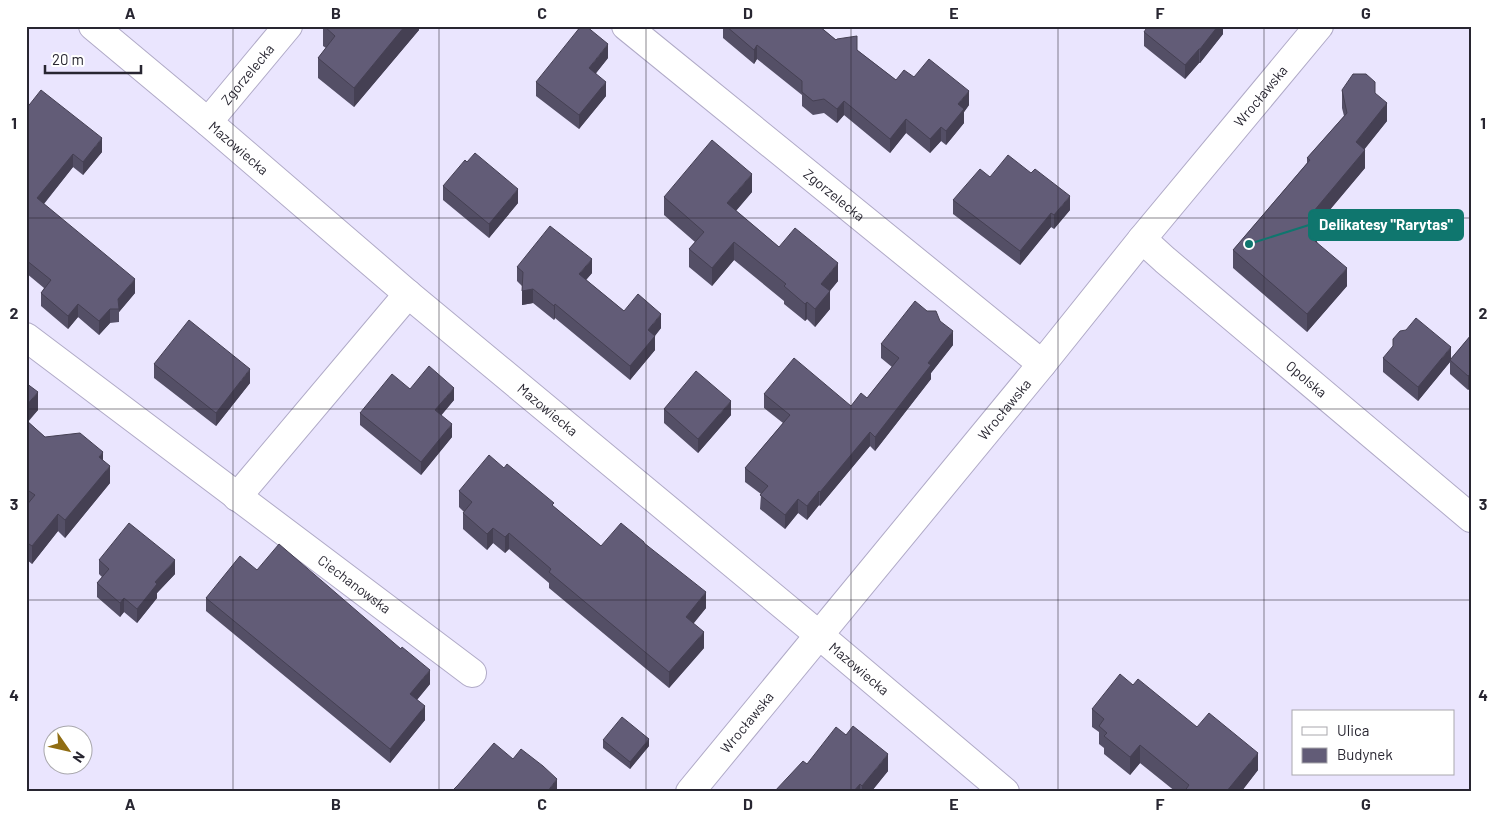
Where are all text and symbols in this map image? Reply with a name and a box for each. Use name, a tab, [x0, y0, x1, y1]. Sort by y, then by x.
text: A	[125, 3, 136, 22]
text: B	[331, 3, 341, 22]
text: C	[537, 3, 547, 22]
text: D	[743, 3, 753, 22]
text: E	[949, 3, 959, 22]
text: F	[1156, 3, 1165, 22]
text: G	[1361, 3, 1371, 22]
street label: Zgorzelecka	[217, 40, 277, 108]
scale bar	[45, 42, 141, 74]
text: 20 m	[52, 50, 84, 68]
street label: Wrocławska	[1230, 62, 1291, 130]
text: 1	[11, 113, 17, 132]
text: 1	[1480, 113, 1486, 132]
street label: Mazowiecka	[205, 118, 272, 178]
street label: Zgorzelecka	[800, 165, 868, 224]
callout: Delikatesy "Rarytas"	[1309, 210, 1463, 240]
text: Delikatesy "Rarytas"	[1319, 215, 1454, 233]
text: 2	[10, 303, 19, 322]
text: 2	[1479, 303, 1488, 322]
street label: Opolska	[1283, 357, 1330, 401]
street label: Wrocławska	[974, 375, 1034, 444]
street label: Mazowiecka	[514, 380, 582, 439]
text: 3	[10, 494, 18, 513]
text: 3	[1479, 494, 1487, 513]
street label: Ciechanowska	[315, 551, 394, 617]
street label: Mazowiecka	[826, 638, 893, 699]
text: 4	[9, 685, 19, 704]
text: 4	[1478, 685, 1488, 704]
street label: Wrocławska	[717, 688, 777, 756]
legend	[1292, 710, 1454, 776]
text: Ulica	[1337, 721, 1369, 739]
north arrow	[42, 726, 92, 776]
text: Budynek	[1337, 745, 1393, 763]
text: N	[70, 749, 89, 766]
text: A	[125, 794, 136, 813]
text: B	[331, 794, 341, 813]
text: C	[537, 794, 547, 813]
text: D	[743, 794, 753, 813]
text: E	[949, 794, 959, 813]
text: F	[1156, 794, 1165, 813]
text: G	[1361, 794, 1371, 813]

